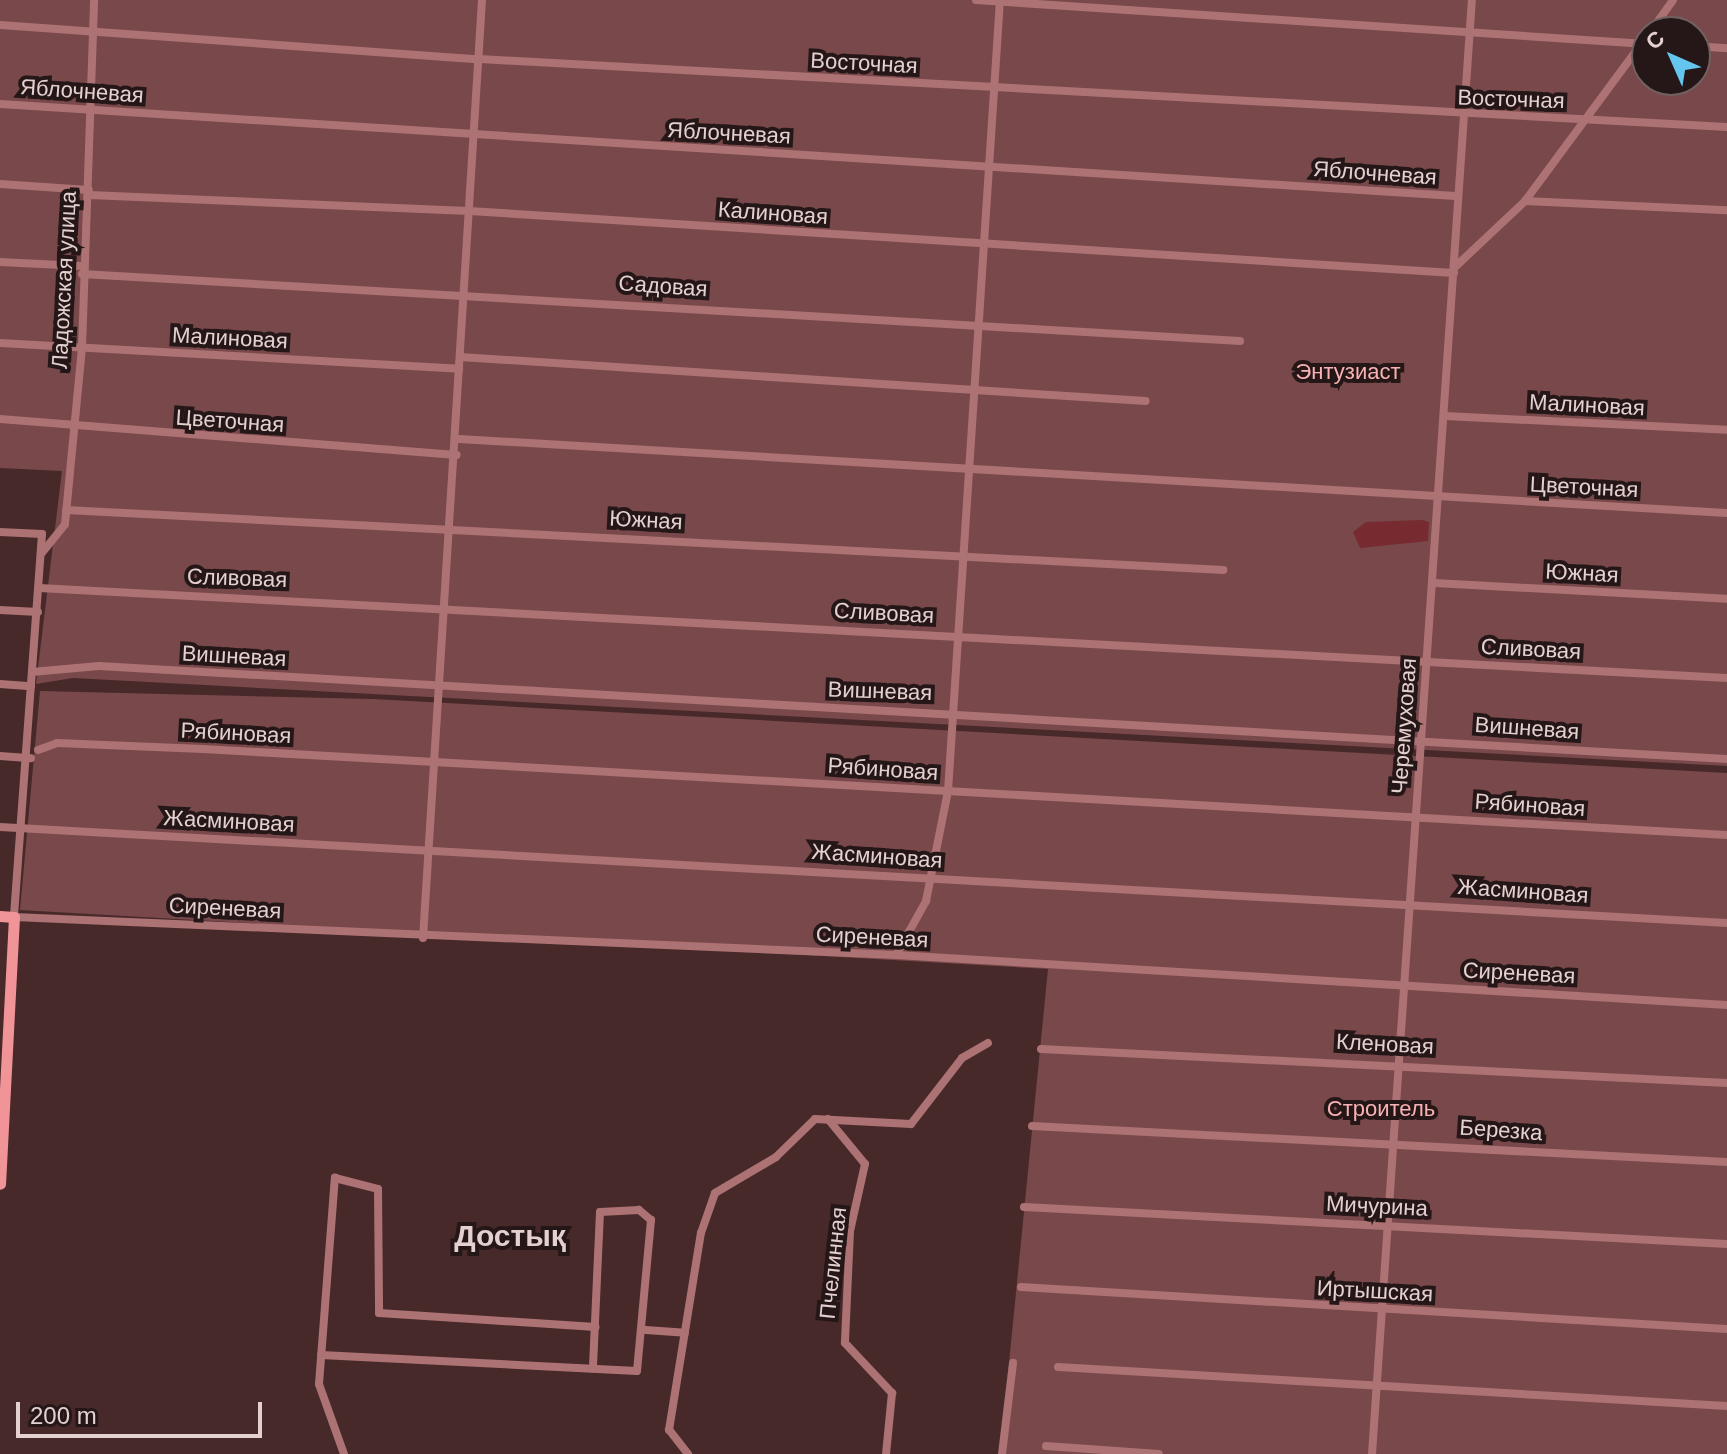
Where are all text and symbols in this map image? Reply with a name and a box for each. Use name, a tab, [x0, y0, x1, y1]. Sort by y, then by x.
north arrow	[1631, 16, 1711, 96]
text: С	[1641, 26, 1670, 55]
street label: Восточная	[810, 47, 918, 79]
street label: Яблочневая	[19, 74, 145, 108]
street label: Восточная	[1457, 84, 1565, 114]
street label: Яблочневая	[667, 117, 791, 149]
street label: Яблочневая	[1312, 156, 1438, 190]
street label: Ладожская улица	[46, 190, 82, 370]
street label: Калиновая	[717, 196, 829, 230]
street label: Садовая	[618, 270, 708, 302]
street label: Малиновая	[171, 322, 289, 354]
park label: Энтузиаст	[1296, 359, 1400, 385]
street label: Малиновая	[1528, 389, 1646, 421]
street label: Цветочная	[175, 404, 285, 438]
street label: Цветочная	[1529, 471, 1639, 503]
street label: Южная	[609, 505, 683, 535]
street label: Южная	[1545, 558, 1619, 588]
street label: Сливовая	[186, 563, 288, 593]
street label: Сливовая	[833, 597, 935, 629]
street label: Сливовая	[1480, 633, 1582, 665]
street label: Вишневая	[181, 640, 287, 672]
street label: Черемуховая	[1386, 657, 1422, 795]
street label: Вишневая	[827, 676, 933, 706]
street label: Вишневая	[1474, 711, 1580, 745]
street label: Рябиновая	[180, 717, 292, 749]
street label: Рябиновая	[827, 752, 939, 786]
street label: Рябиновая	[1474, 788, 1586, 822]
street label: Жасминовая	[163, 804, 295, 838]
street label: Жасминовая	[811, 838, 943, 874]
street label: Жасминовая	[1457, 873, 1589, 909]
street label: Сиреневая	[168, 892, 282, 924]
street label: Сиреневая	[815, 921, 929, 953]
street label: Сиреневая	[1462, 957, 1576, 989]
street label: Кленовая	[1335, 1028, 1435, 1060]
park label: Строитель	[1327, 1096, 1435, 1122]
street label: Березка	[1459, 1114, 1543, 1146]
street label: Мичурина	[1326, 1190, 1428, 1222]
street label: Пчелинная	[814, 1206, 852, 1320]
district label: Достық	[454, 1218, 566, 1254]
street label: Иртышская	[1316, 1275, 1434, 1307]
scale bar	[20, 1386, 266, 1436]
text: 200 m	[30, 1402, 97, 1429]

